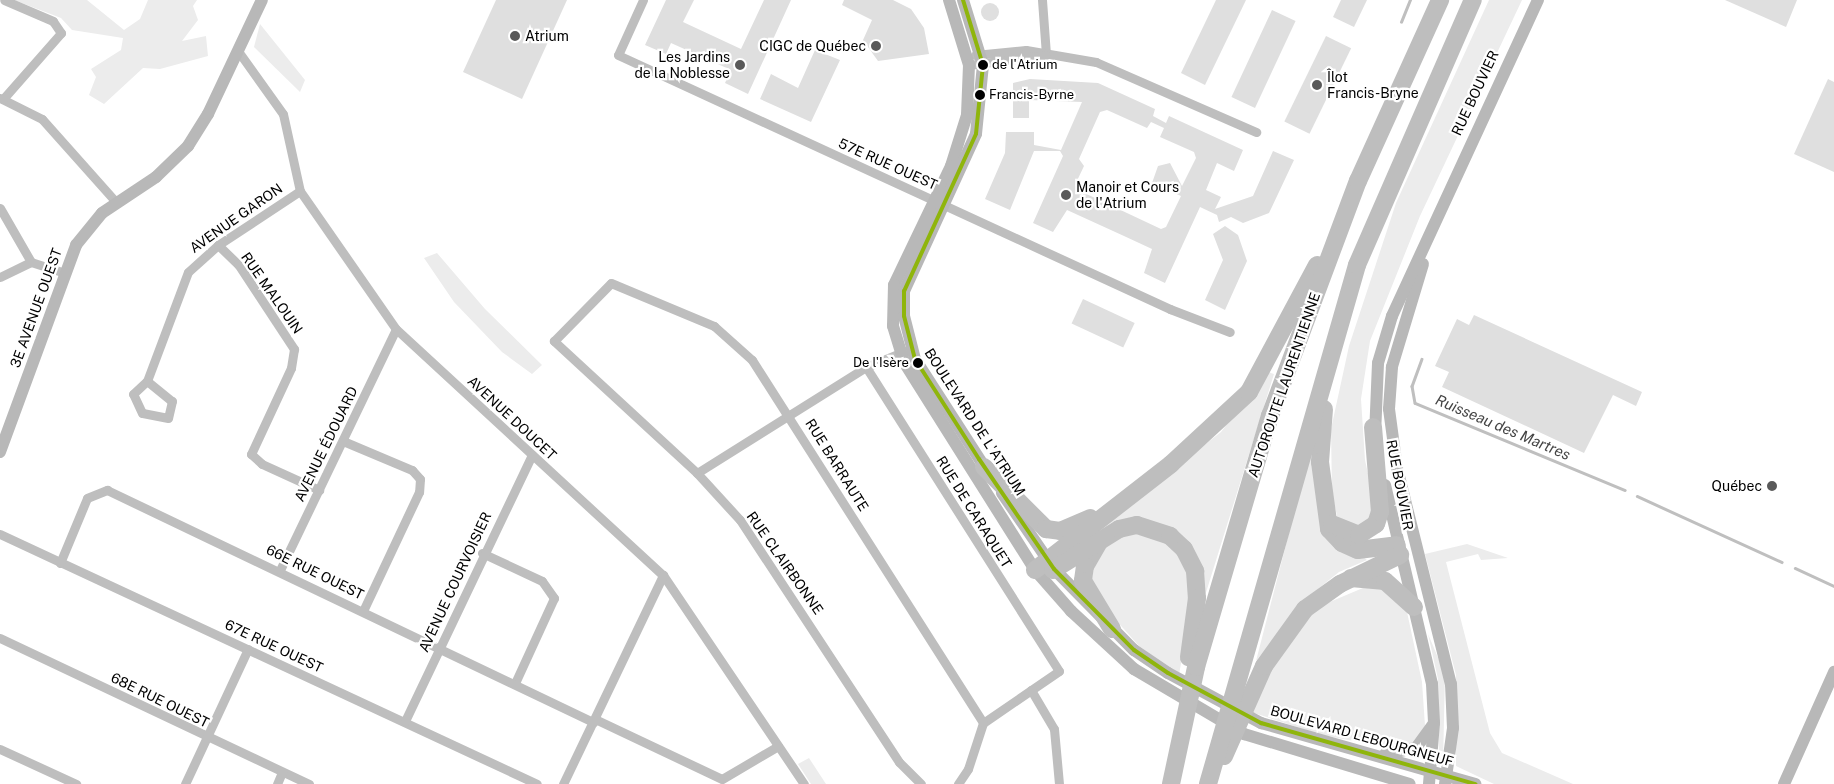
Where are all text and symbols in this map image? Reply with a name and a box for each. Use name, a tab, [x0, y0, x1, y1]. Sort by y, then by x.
place label: Atrium	[525, 28, 569, 44]
marker: Atrium	[509, 30, 521, 42]
place label: CIGC de Québec	[759, 38, 866, 54]
marker: CIGC de Québec	[870, 40, 882, 52]
street label: RUE BOUVIER	[1448, 48, 1502, 138]
place label: Les Jardins de la Noblesse	[634, 49, 730, 82]
place label: de l'Atrium	[992, 57, 1058, 73]
marker: Les Jardins de la Noblesse	[734, 59, 746, 71]
marker: de l'Atrium	[978, 60, 988, 70]
place label: Îlot Francis-Bryne	[1327, 69, 1419, 102]
marker: Îlot Francis-Bryne	[1311, 79, 1323, 91]
place label: Francis-Byrne	[989, 87, 1074, 103]
marker: Francis-Byrne	[975, 90, 985, 100]
street label: 57E RUE OUEST	[836, 135, 940, 193]
place label: Manoir et Cours de l'Atrium	[1076, 179, 1179, 212]
street label: AVENUE GARON	[186, 180, 286, 256]
marker: Manoir et Cours de l'Atrium	[1060, 189, 1072, 201]
street label: 3E AVENUE OUEST	[7, 246, 65, 370]
street label: RUE MALOUIN	[238, 249, 306, 337]
street label: AUTOROUTE LAURENTIENNE	[1244, 290, 1324, 480]
street label: BOULEVARD DE L'ATRIUM	[921, 345, 1029, 499]
place label: De l'Isère	[853, 355, 909, 371]
marker: De l'Isère	[913, 358, 923, 368]
street label: AVENUE DOUCET	[464, 373, 560, 463]
street label: AVENUE ÉDOUARD	[291, 384, 361, 504]
water label: Ruisseau des Martres	[1433, 390, 1573, 464]
street label: RUE BARRAUTE	[802, 416, 872, 514]
street label: RUE BOUVIER	[1383, 438, 1417, 532]
street label: RUE DE CARAQUET	[933, 453, 1015, 571]
place label: Québec	[1712, 478, 1762, 494]
marker: Québec	[1766, 480, 1778, 492]
street label: RUE CLAIRBONNE	[743, 508, 827, 618]
street label: AVENUE COURVOISIER	[415, 509, 495, 655]
street label: 66E RUE OUEST	[263, 541, 367, 603]
street label: 67E RUE OUEST	[222, 616, 326, 676]
street label: 68E RUE OUEST	[108, 669, 212, 731]
street label: BOULEVARD LEBOURGNEUF	[1269, 702, 1455, 770]

